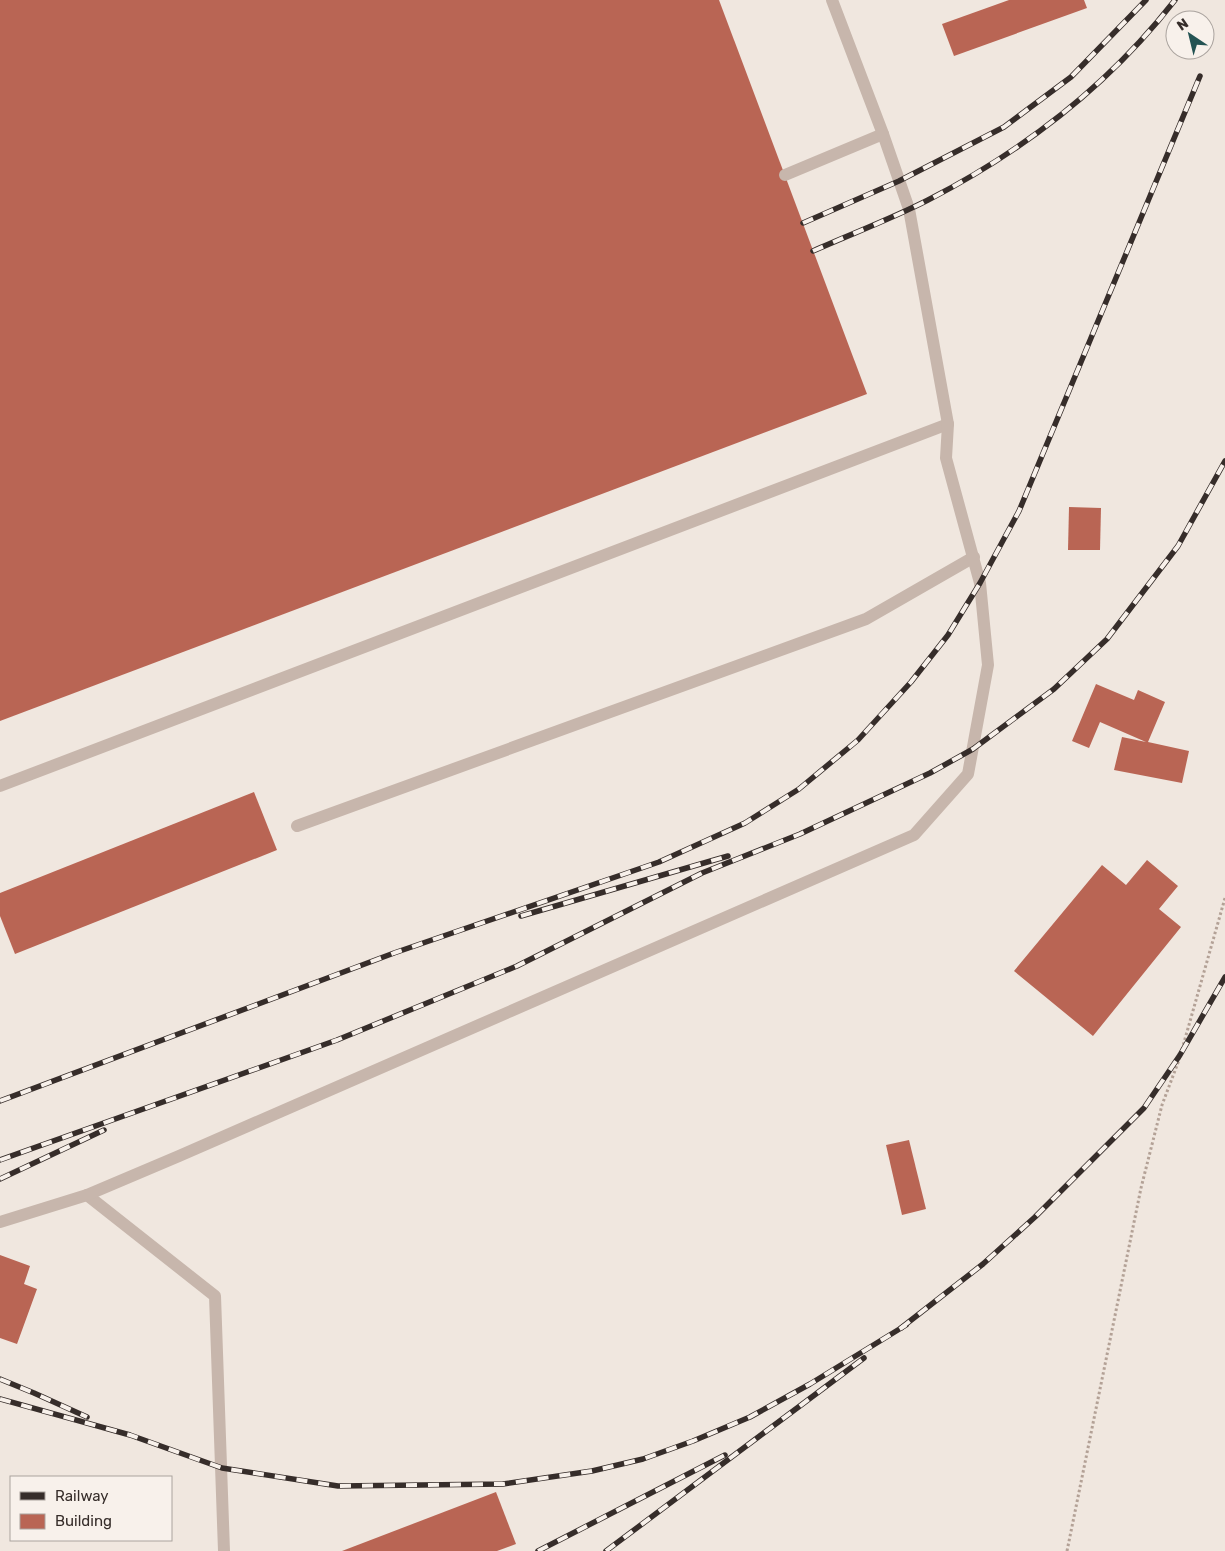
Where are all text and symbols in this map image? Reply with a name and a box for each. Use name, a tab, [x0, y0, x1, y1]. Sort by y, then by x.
north arrow	[1165, 10, 1215, 60]
text: N	[1174, 15, 1192, 35]
legend	[10, 1476, 172, 1541]
text: Railway	[55, 1487, 109, 1505]
text: Building	[55, 1512, 112, 1530]

